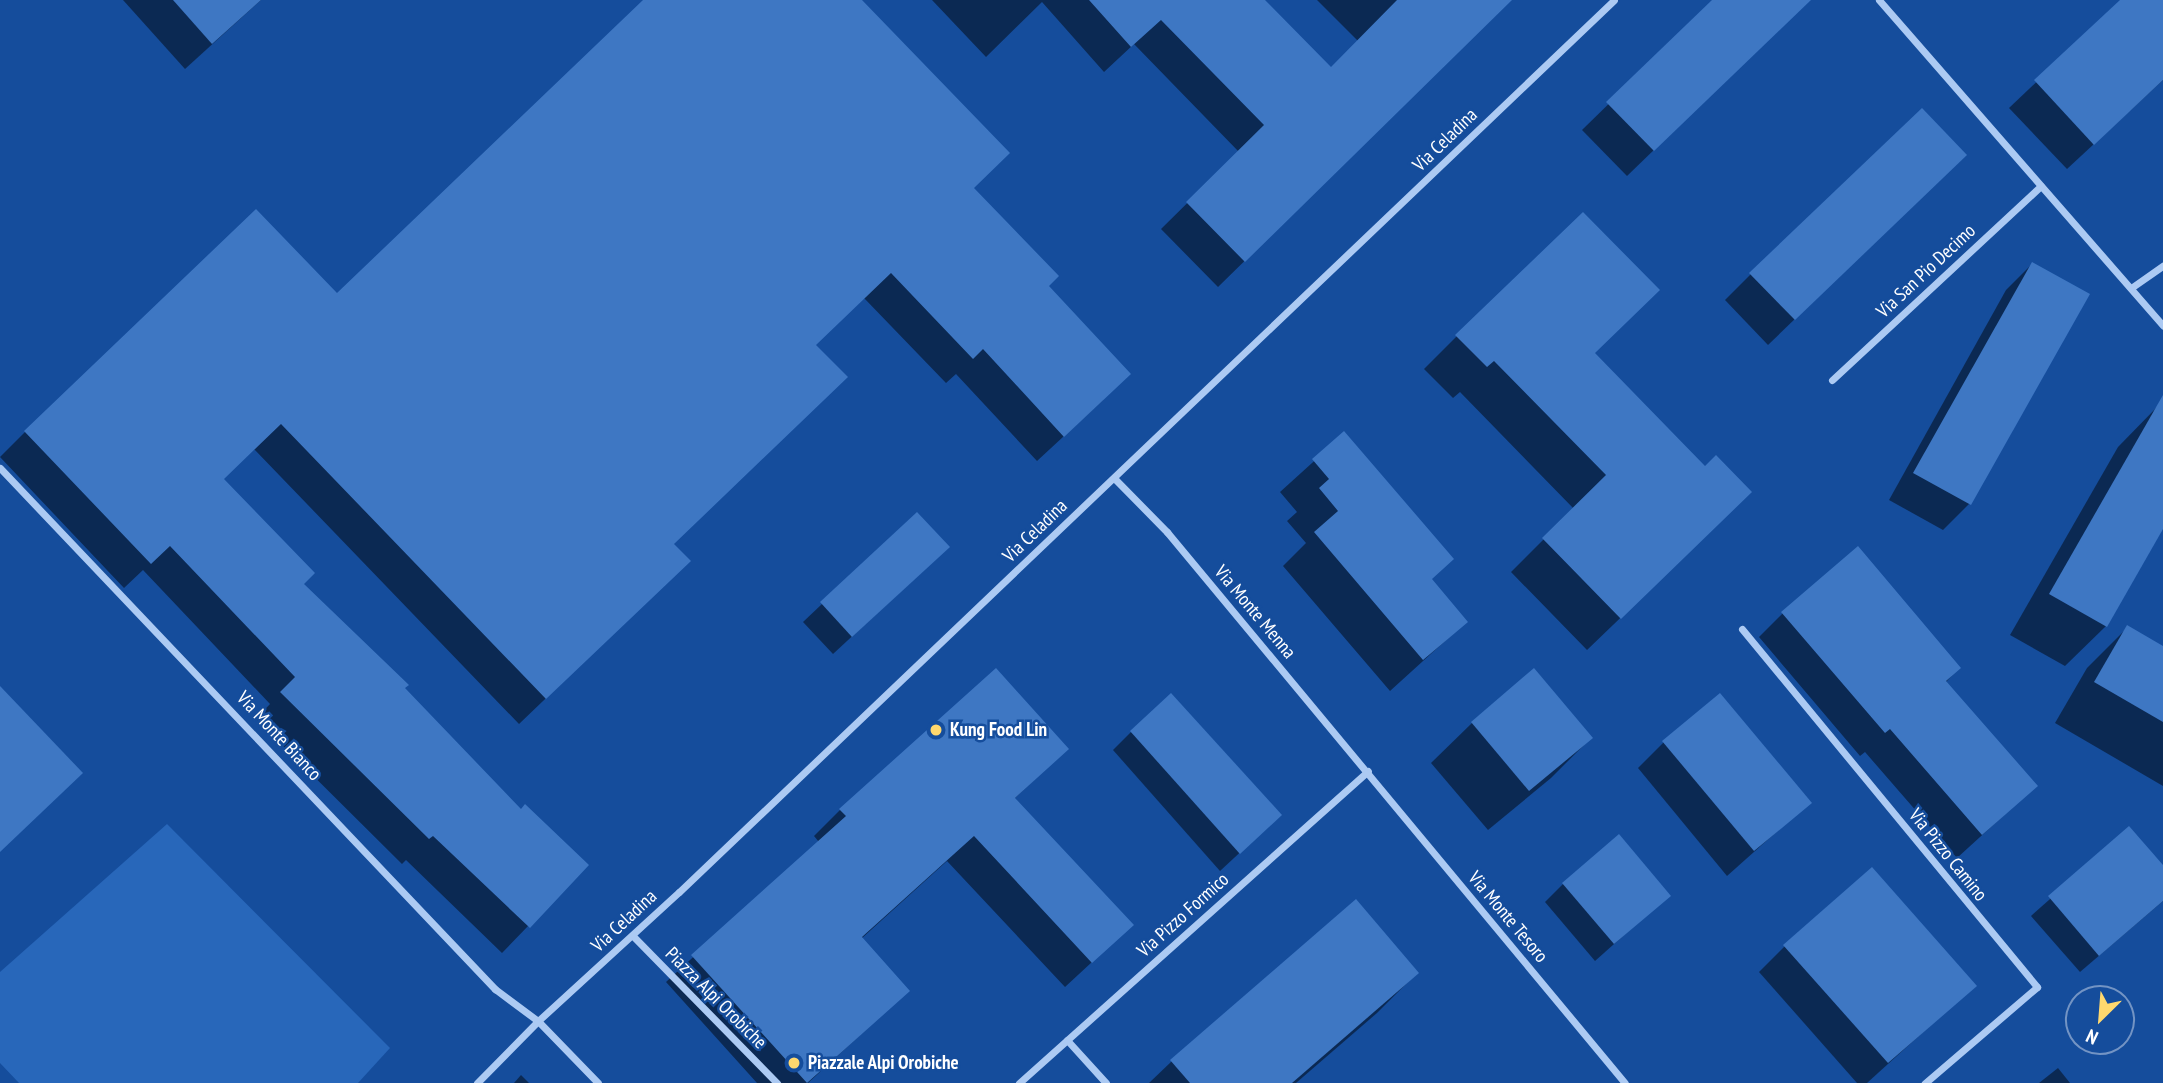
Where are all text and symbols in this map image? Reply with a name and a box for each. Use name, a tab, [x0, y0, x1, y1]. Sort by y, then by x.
street label: Via Celadina	[1408, 104, 1482, 176]
street label: Via San Pio Decimo	[1872, 219, 1980, 323]
street label: Via Celadina	[998, 495, 1072, 567]
street label: Via Monte Menna	[1210, 561, 1300, 663]
street label: Via Monte Bianco	[232, 687, 326, 785]
place label: Kung Food Lin	[950, 719, 1047, 741]
marker: Kung Food Lin	[928, 722, 944, 738]
street label: Via Pizzo Camino	[1904, 804, 1992, 906]
street label: Via Monte Tesoro	[1463, 867, 1553, 967]
street label: Via Pizzo Formico	[1133, 868, 1233, 962]
street label: Via Celadina	[587, 885, 661, 957]
street label: Piazza Alpi Orobiche	[660, 942, 772, 1054]
north arrow	[2065, 985, 2135, 1055]
text: N	[2082, 1024, 2102, 1050]
place label: Piazzale Alpi Orobiche	[808, 1052, 959, 1074]
marker: Piazzale Alpi Orobiche	[786, 1055, 802, 1071]

